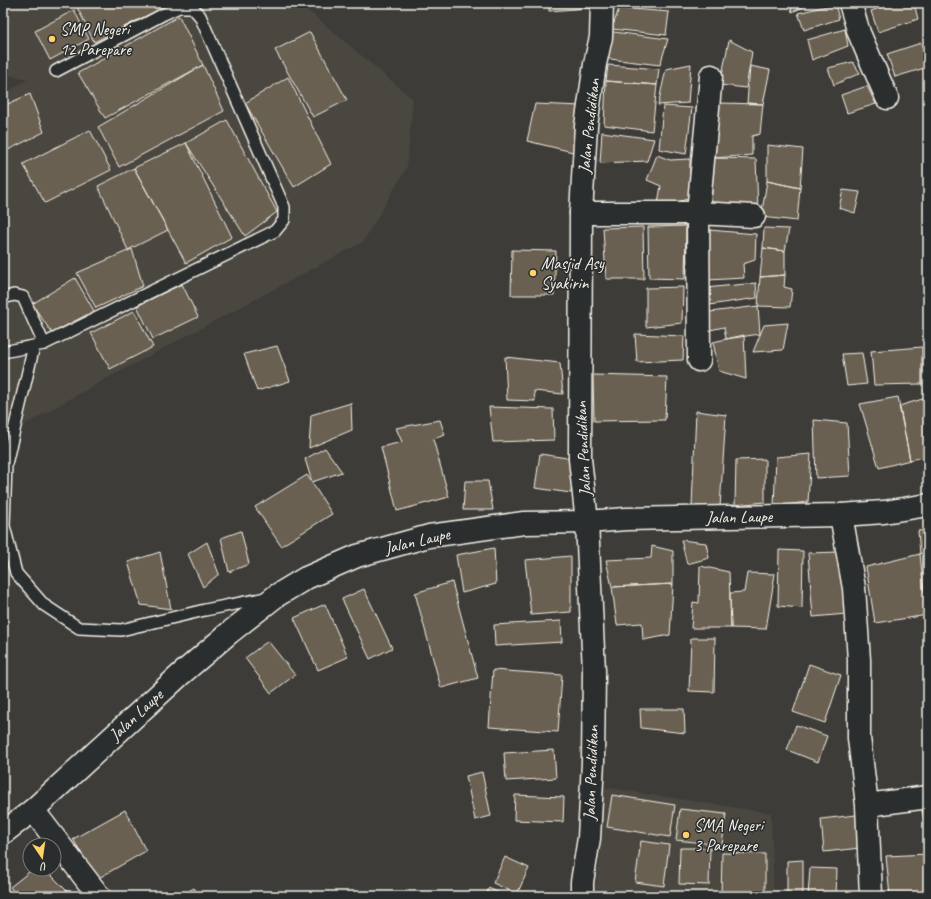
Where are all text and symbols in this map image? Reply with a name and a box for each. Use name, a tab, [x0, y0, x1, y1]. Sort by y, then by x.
place label: SMP Negeri 12 Parepare	[60, 19, 132, 60]
marker: SMP Negeri 12 Parepare	[47, 34, 57, 44]
street label: Jalan Pendidikan	[573, 76, 605, 175]
place label: Masjid Asy Syakirin	[541, 253, 605, 294]
marker: Masjid Asy Syakirin	[528, 268, 538, 278]
street label: Jalan Pendidikan	[570, 400, 596, 498]
street label: Jalan Laupe	[705, 506, 774, 528]
street label: Jalan Laupe	[381, 523, 453, 559]
street label: Jalan Laupe	[104, 684, 169, 746]
street label: Jalan Pendidikan	[579, 724, 603, 822]
place label: SMA Negeri 3 Parepare	[694, 815, 766, 856]
marker: SMA Negeri 3 Parepare	[681, 830, 691, 840]
north arrow	[22, 837, 62, 877]
text: U	[37, 859, 48, 875]

